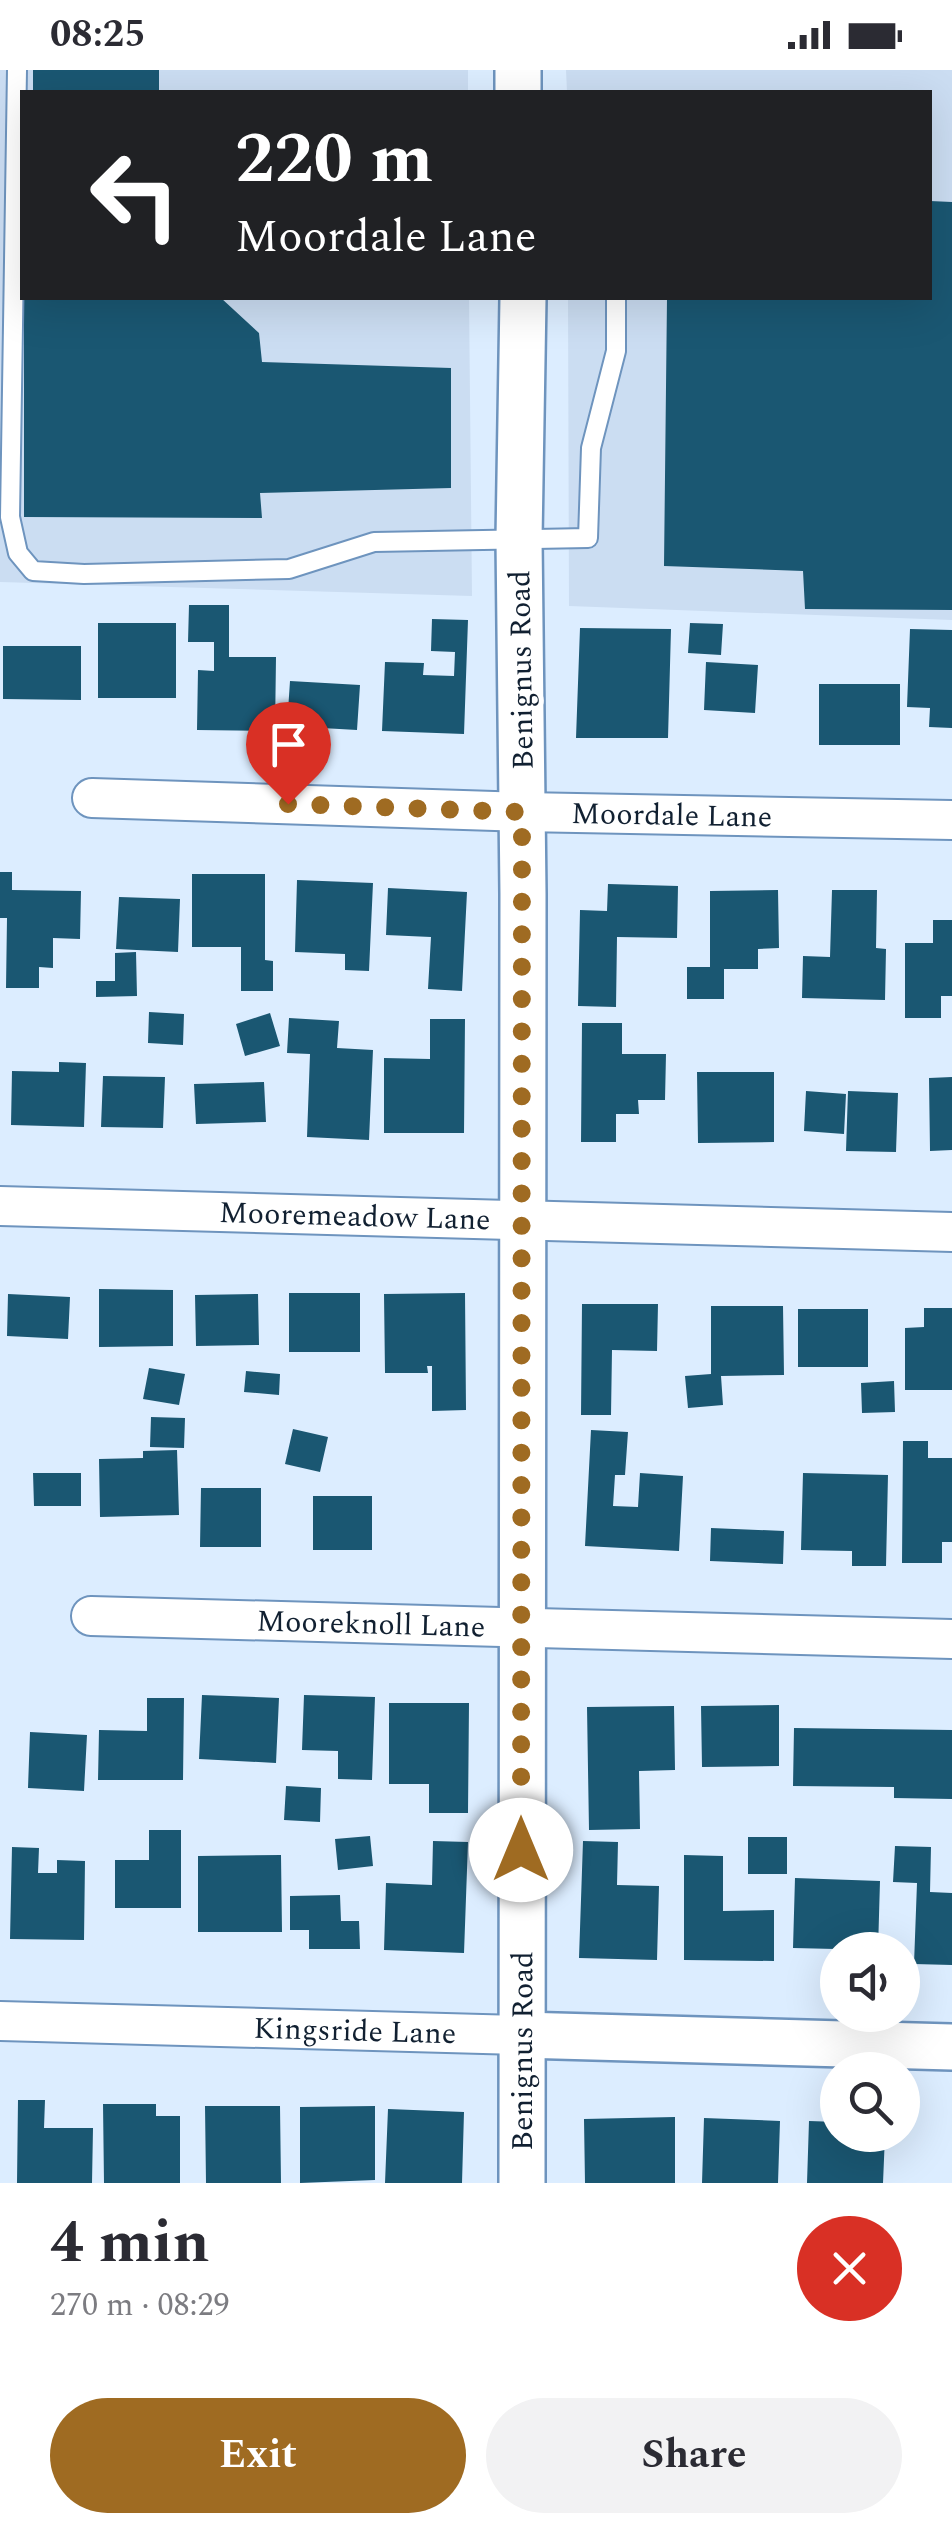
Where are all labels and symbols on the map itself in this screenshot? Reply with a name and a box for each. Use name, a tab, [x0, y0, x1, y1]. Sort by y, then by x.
street label: Benignus Road	[497, 570, 547, 770]
pin	[246, 702, 331, 805]
street label: Moordale Lane	[571, 791, 773, 841]
street label: Mooremeadow Lane	[218, 1190, 491, 1243]
street label: Mooreknoll Lane	[256, 1598, 486, 1651]
position arrow	[469, 1798, 573, 1902]
street label: Benignus Road	[500, 1951, 546, 2151]
street label: Kingsride Lane	[253, 2006, 457, 2057]

